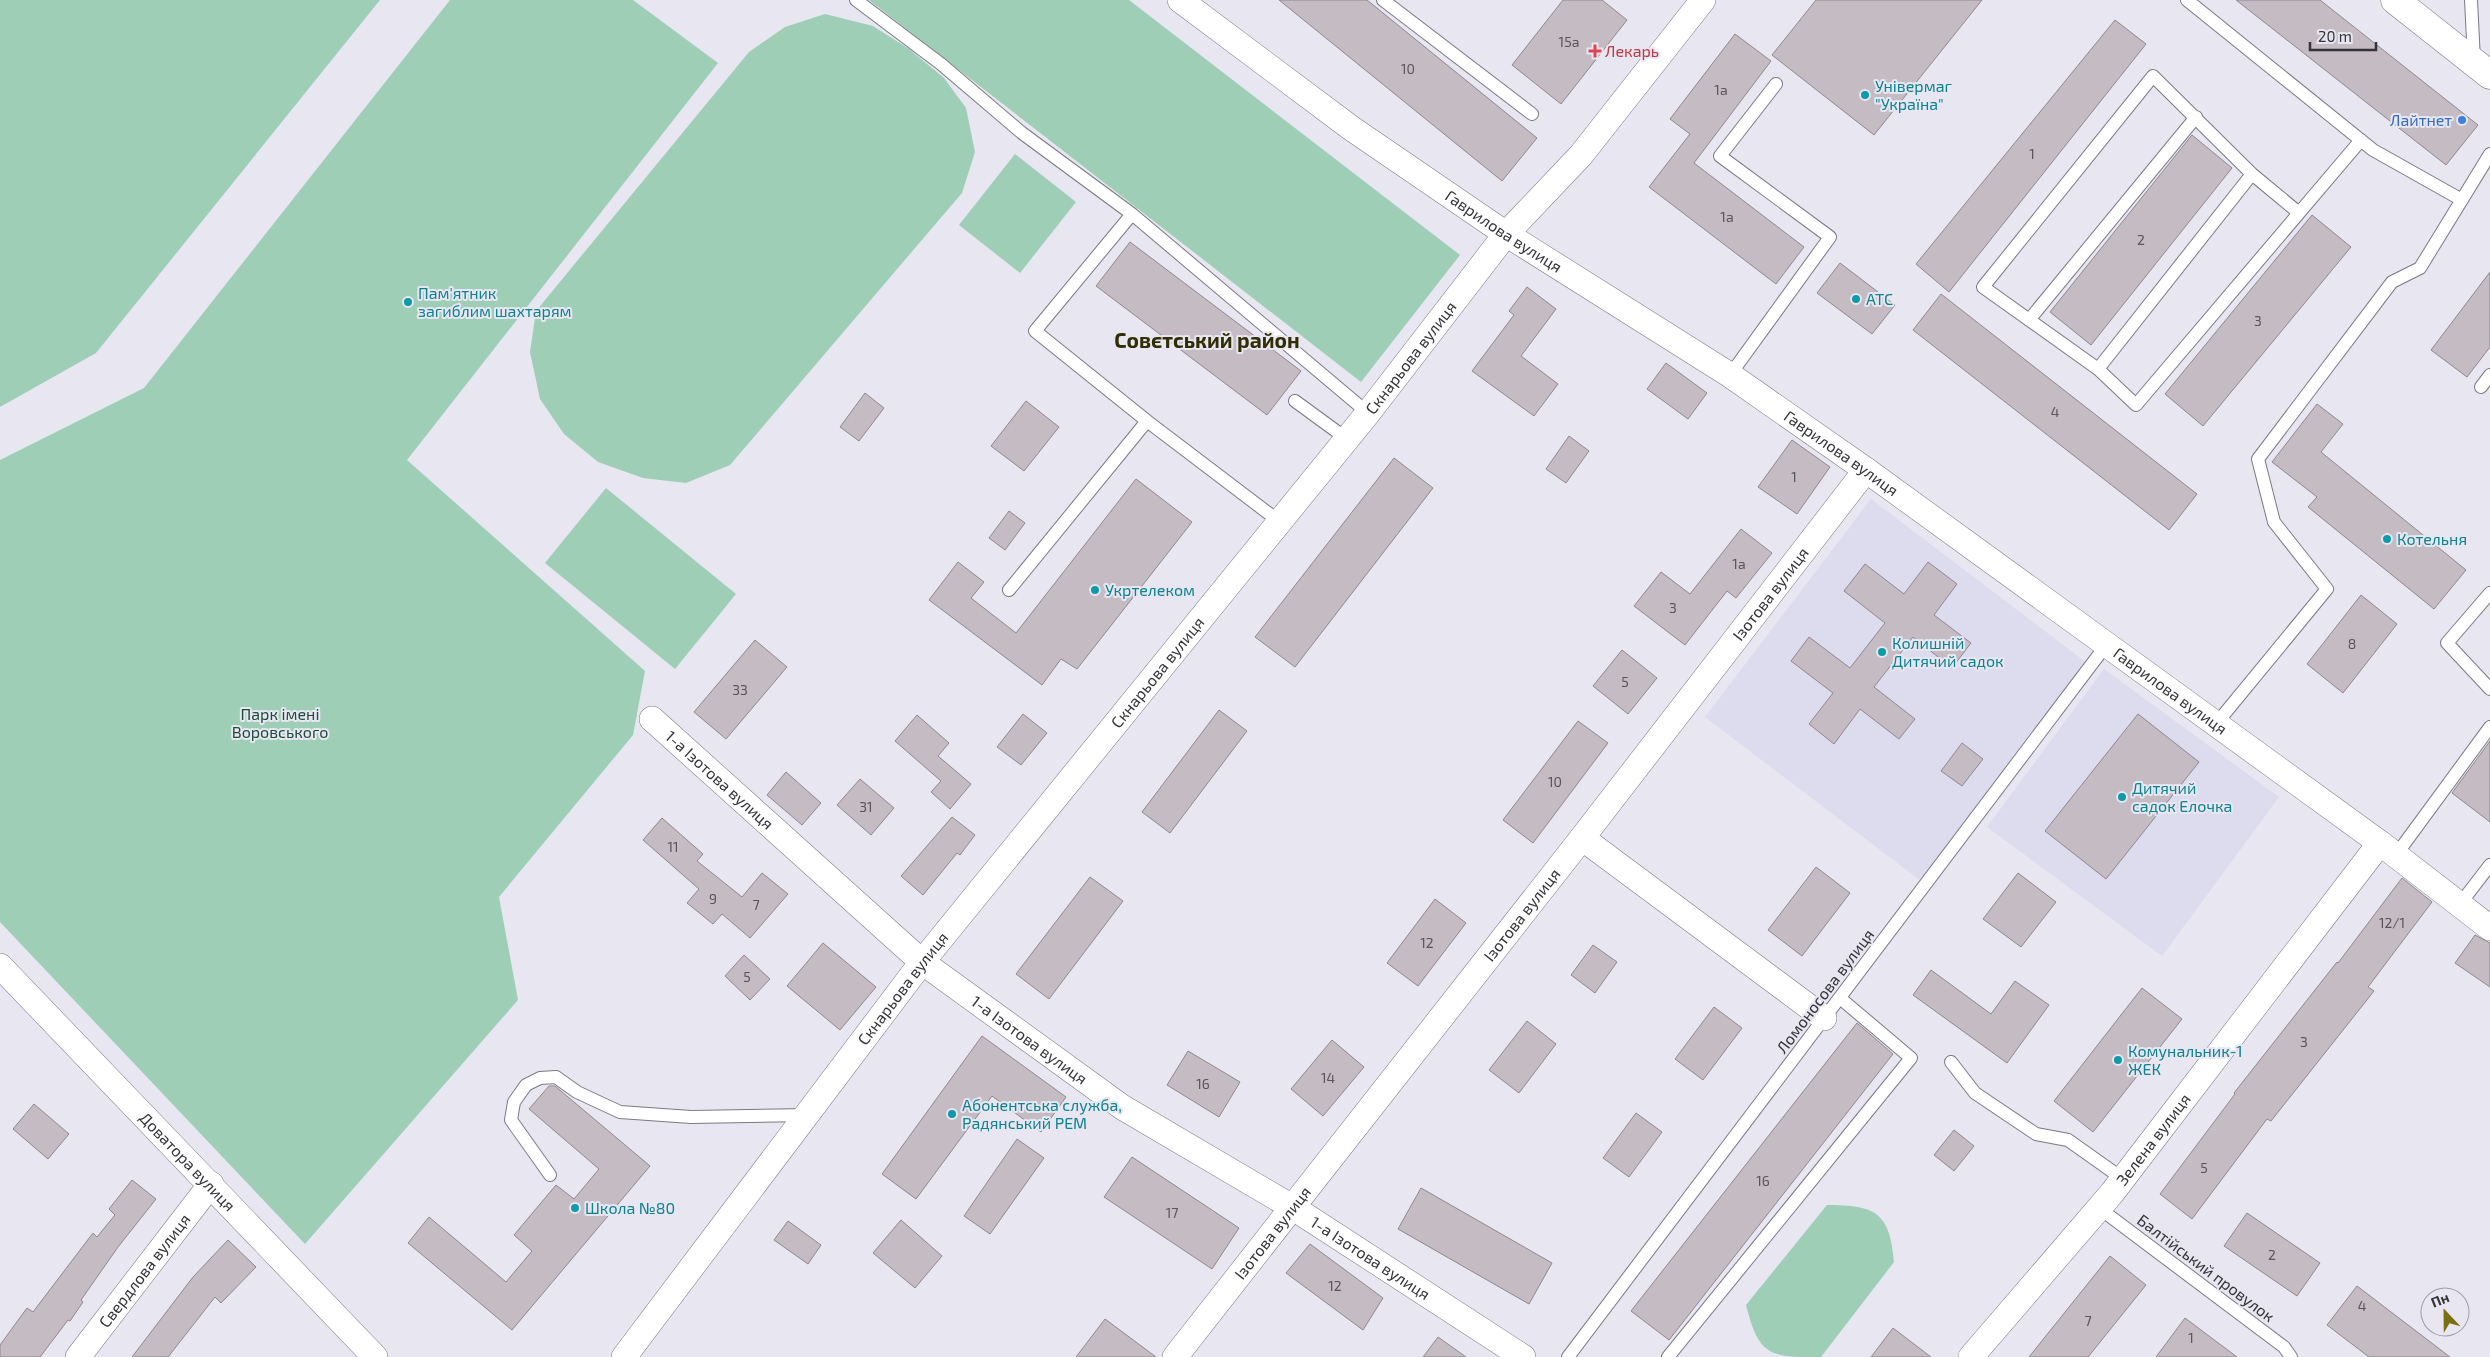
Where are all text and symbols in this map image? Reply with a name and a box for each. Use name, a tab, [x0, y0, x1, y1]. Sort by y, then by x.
scale bar	[2310, 20, 2376, 52]
text: 20 m	[2318, 27, 2352, 45]
house number: 15а	[1559, 33, 1579, 50]
place label: Лекарь	[1605, 41, 1659, 60]
marker: Лекарь	[1589, 45, 1601, 57]
house number: 10	[1401, 60, 1415, 77]
place label: Універмаг "Україна"	[1875, 76, 1952, 113]
house number: 1а	[1714, 81, 1728, 98]
marker: Універмаг "Україна"	[1859, 89, 1871, 101]
place label: Лайтнет	[2390, 110, 2452, 129]
marker: Лайтнет	[2456, 114, 2468, 126]
house number: 1	[2029, 145, 2035, 162]
street label: Гаврилова вулиця	[1442, 186, 1566, 276]
house number: 1а	[1720, 208, 1734, 225]
house number: 2	[2137, 231, 2145, 248]
place label: Пам'ятник загиблим шахтарям	[418, 283, 572, 320]
place label: АТС	[1866, 289, 1893, 308]
marker: АТС	[1850, 293, 1862, 305]
marker: Пам'ятник загиблим шахтарям	[402, 296, 414, 308]
street label: Скнарьова вулиця	[1361, 297, 1460, 418]
house number: 3	[2254, 312, 2262, 329]
district label: Совєтський район	[1114, 327, 1300, 352]
house number: 4	[2051, 403, 2059, 420]
street label: Гаврилова вулиця	[1781, 406, 1903, 500]
house number: 1	[1791, 468, 1797, 485]
place label: Котельня	[2397, 529, 2467, 548]
marker: Котельня	[2381, 533, 2393, 545]
street label: Ізотова вулиця	[1728, 543, 1812, 644]
house number: 1а	[1732, 555, 1746, 572]
place label: Укртелеком	[1105, 580, 1195, 599]
marker: Укртелеком	[1089, 584, 1101, 596]
house number: 3	[1669, 599, 1677, 616]
street label: Скнарьова вулиця	[1106, 613, 1208, 731]
place label: Колишній Дитячий садок	[1892, 633, 2004, 670]
house number: 8	[2348, 635, 2356, 652]
street label: Гаврилова вулиця	[2110, 643, 2231, 738]
marker: Колишній Дитячий садок	[1876, 646, 1888, 658]
house number: 5	[1621, 673, 1629, 690]
house number: 33	[732, 681, 748, 698]
park label: Парк імені Воровського	[232, 704, 328, 741]
street label: 1-а Ізотова вулиця	[662, 726, 778, 833]
house number: 10	[1548, 773, 1562, 790]
place label: Дитячий садок Елочка	[2132, 778, 2232, 815]
marker: Дитячий садок Елочка	[2116, 791, 2128, 803]
house number: 31	[859, 798, 873, 815]
house number: 11	[667, 838, 679, 855]
street label: Ізотова вулиця	[1479, 864, 1564, 965]
house number: 9	[709, 890, 717, 907]
house number: 7	[752, 896, 760, 913]
house number: 12/1	[2379, 914, 2405, 931]
street label: Ломоносова вулиця	[1772, 925, 1878, 1057]
street label: Скнарьова вулиця	[853, 928, 952, 1048]
house number: 12	[1420, 934, 1434, 951]
house number: 5	[743, 968, 751, 985]
street label: 1-а Ізотова вулиця	[968, 991, 1091, 1088]
house number: 3	[2300, 1033, 2308, 1050]
place label: Комунальник-1 ЖЕК	[2128, 1041, 2243, 1078]
marker: Комунальник-1 ЖЕК	[2112, 1054, 2124, 1066]
house number: 14	[1321, 1069, 1335, 1086]
house number: 16	[1196, 1075, 1210, 1092]
street label: Зелена вулиця	[2112, 1089, 2194, 1188]
place label: Абонентська служба, Радянський РЕМ	[962, 1095, 1122, 1132]
street label: Доватора вулиця	[136, 1108, 240, 1215]
marker: Абонентська служба, Радянський РЕМ	[946, 1108, 958, 1120]
house number: 5	[2200, 1159, 2208, 1176]
house number: 16	[1756, 1172, 1770, 1189]
street label: Ізотова вулиця	[1230, 1182, 1314, 1283]
place label: Школа №80	[585, 1198, 675, 1217]
marker: Школа №80	[569, 1202, 581, 1214]
house number: 17	[1166, 1204, 1178, 1221]
street label: Свердлова вулиця	[94, 1210, 194, 1331]
street label: Балтійський провулок	[2133, 1210, 2279, 1326]
street label: 1-а Ізотова вулиця	[1307, 1212, 1434, 1303]
house number: 2	[2268, 1246, 2276, 1263]
house number: 12	[1328, 1277, 1342, 1294]
north arrow	[2420, 1287, 2470, 1337]
text: Пн	[2428, 1288, 2452, 1311]
house number: 4	[2358, 1297, 2366, 1314]
house number: 7	[2084, 1312, 2092, 1329]
house number: 1	[2188, 1329, 2194, 1346]

